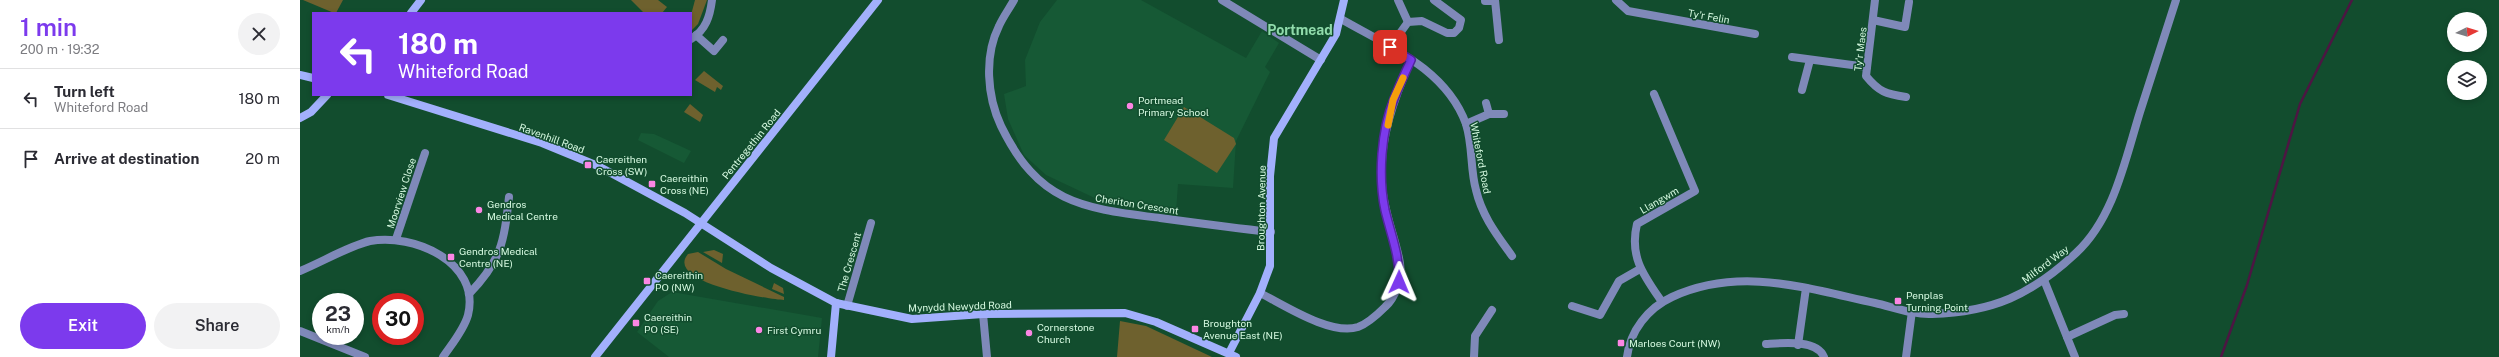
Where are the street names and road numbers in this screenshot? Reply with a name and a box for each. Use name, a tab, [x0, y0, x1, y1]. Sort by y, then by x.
street label: Ty'r Felin	[1687, 6, 1731, 26]
street label: Ty'r Maes	[1851, 26, 1869, 72]
street label: Pentregethin Road	[719, 107, 783, 181]
street label: Ravenhill Road	[518, 121, 586, 155]
street label: Whiteford Road	[1468, 121, 1494, 195]
street label: Moorview Close	[384, 156, 418, 230]
street label: Broughton Avenue	[1254, 165, 1268, 251]
street label: Llangwm	[1637, 184, 1681, 216]
street label: Cheriton Crescent	[1094, 191, 1180, 217]
street label: The Crescent	[835, 231, 863, 293]
street label: Milford Way	[2019, 242, 2071, 286]
street label: Mynydd Newydd Road	[908, 298, 1012, 314]

